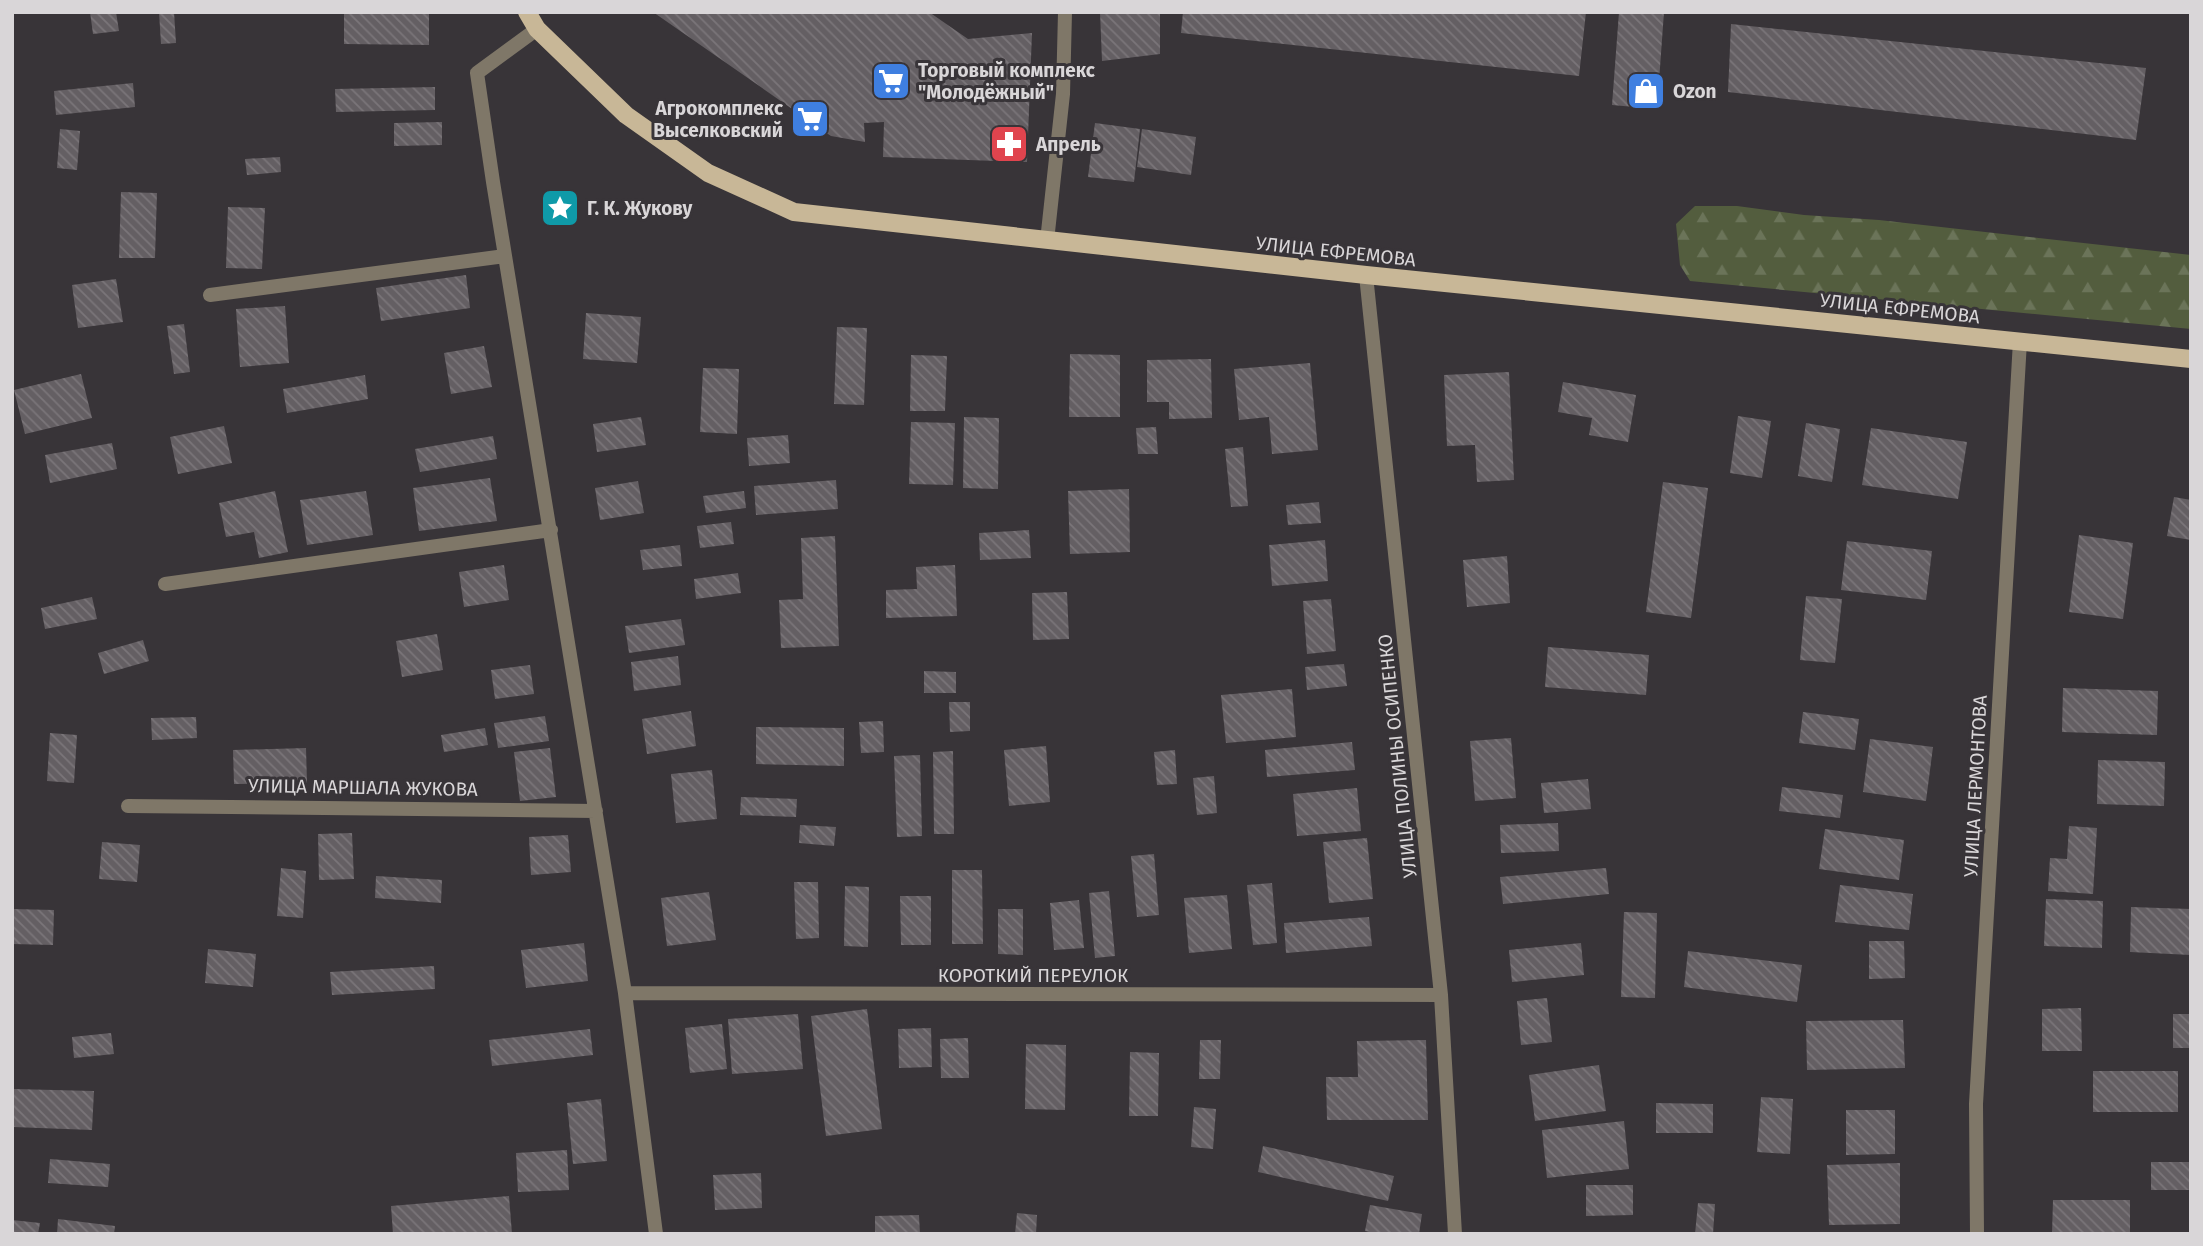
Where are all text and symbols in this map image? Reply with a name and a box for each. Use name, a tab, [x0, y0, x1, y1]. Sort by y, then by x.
place label: Торговый комплекс "Молодёжный"	[918, 59, 1095, 104]
supermarket icon: Торговый комплекс "Молодёжный"	[870, 60, 912, 102]
shop icon: Ozon	[1625, 70, 1667, 112]
place label: Ozon	[1673, 80, 1717, 103]
place label: Агрокомплекс Выселковский	[653, 97, 783, 142]
supermarket icon: Агрокомплекс Выселковский	[789, 98, 831, 140]
pharmacy icon: Апрель	[988, 123, 1030, 165]
place label: Апрель	[1035, 133, 1101, 156]
place icon: Г. К. Жукову	[539, 187, 581, 229]
place label: Г. К. Жукову	[587, 197, 693, 220]
street label: УЛИЦА ЕФРЕМОВА	[1255, 232, 1417, 271]
street label: УЛИЦА ЕФРЕМОВА	[1819, 289, 1981, 328]
street label: УЛИЦА ПОЛИНЫ ОСИПЕНКО	[1373, 633, 1422, 879]
street label: УЛИЦА ЛЕРМОНТОВА	[1959, 694, 1992, 878]
street label: УЛИЦА МАРШАЛА ЖУКОВА	[248, 774, 478, 801]
street label: КОРОТКИЙ ПЕРЕУЛОК	[938, 964, 1128, 987]

